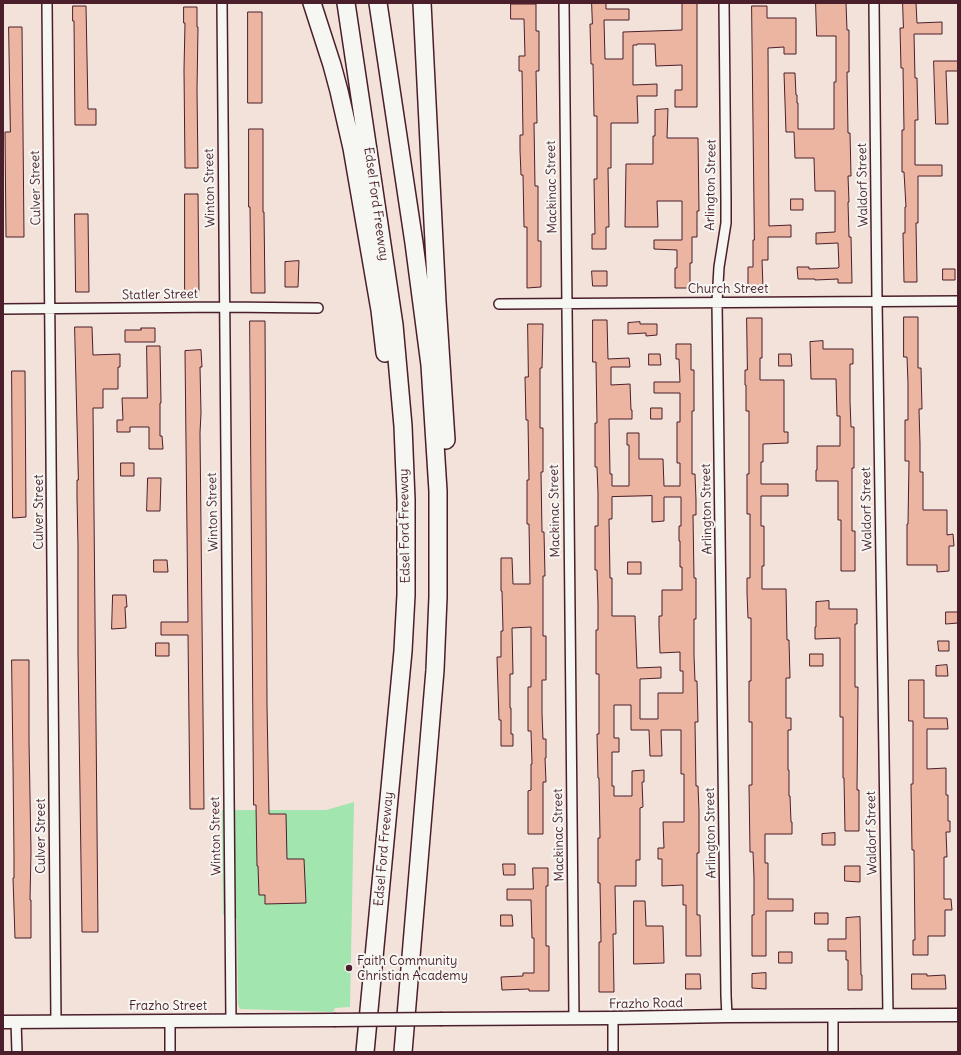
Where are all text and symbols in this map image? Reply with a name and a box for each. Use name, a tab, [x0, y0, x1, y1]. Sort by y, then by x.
street label: Arlington Street	[702, 139, 720, 231]
street label: Mackinac Street	[543, 140, 561, 234]
street label: Waldorf Street	[854, 143, 872, 227]
street label: Edsel Ford Freeway	[360, 146, 392, 262]
street label: Winton Street	[202, 148, 218, 228]
street label: Culver Street	[28, 150, 44, 226]
street label: Church Street	[688, 281, 768, 297]
street label: Statler Street	[122, 287, 198, 303]
street label: Arlington Street	[698, 463, 716, 555]
street label: Mackinac Street	[546, 464, 564, 558]
street label: Waldorf Street	[858, 467, 876, 551]
street label: Edsel Ford Freeway	[396, 469, 414, 583]
street label: Winton Street	[205, 472, 221, 552]
street label: Culver Street	[31, 474, 47, 550]
street label: Arlington Street	[702, 787, 720, 879]
street label: Mackinac Street	[550, 788, 568, 882]
street label: Edsel Ford Freeway	[371, 791, 397, 907]
street label: Waldorf Street	[863, 791, 881, 875]
street label: Winton Street	[208, 796, 224, 876]
street label: Culver Street	[33, 798, 49, 874]
place label: Faith Community Christian Academy	[357, 953, 468, 984]
marker: Faith Community Christian Academy	[344, 963, 354, 973]
street label: Frazho Road	[609, 996, 683, 1012]
street label: Frazho Street	[129, 998, 207, 1014]

